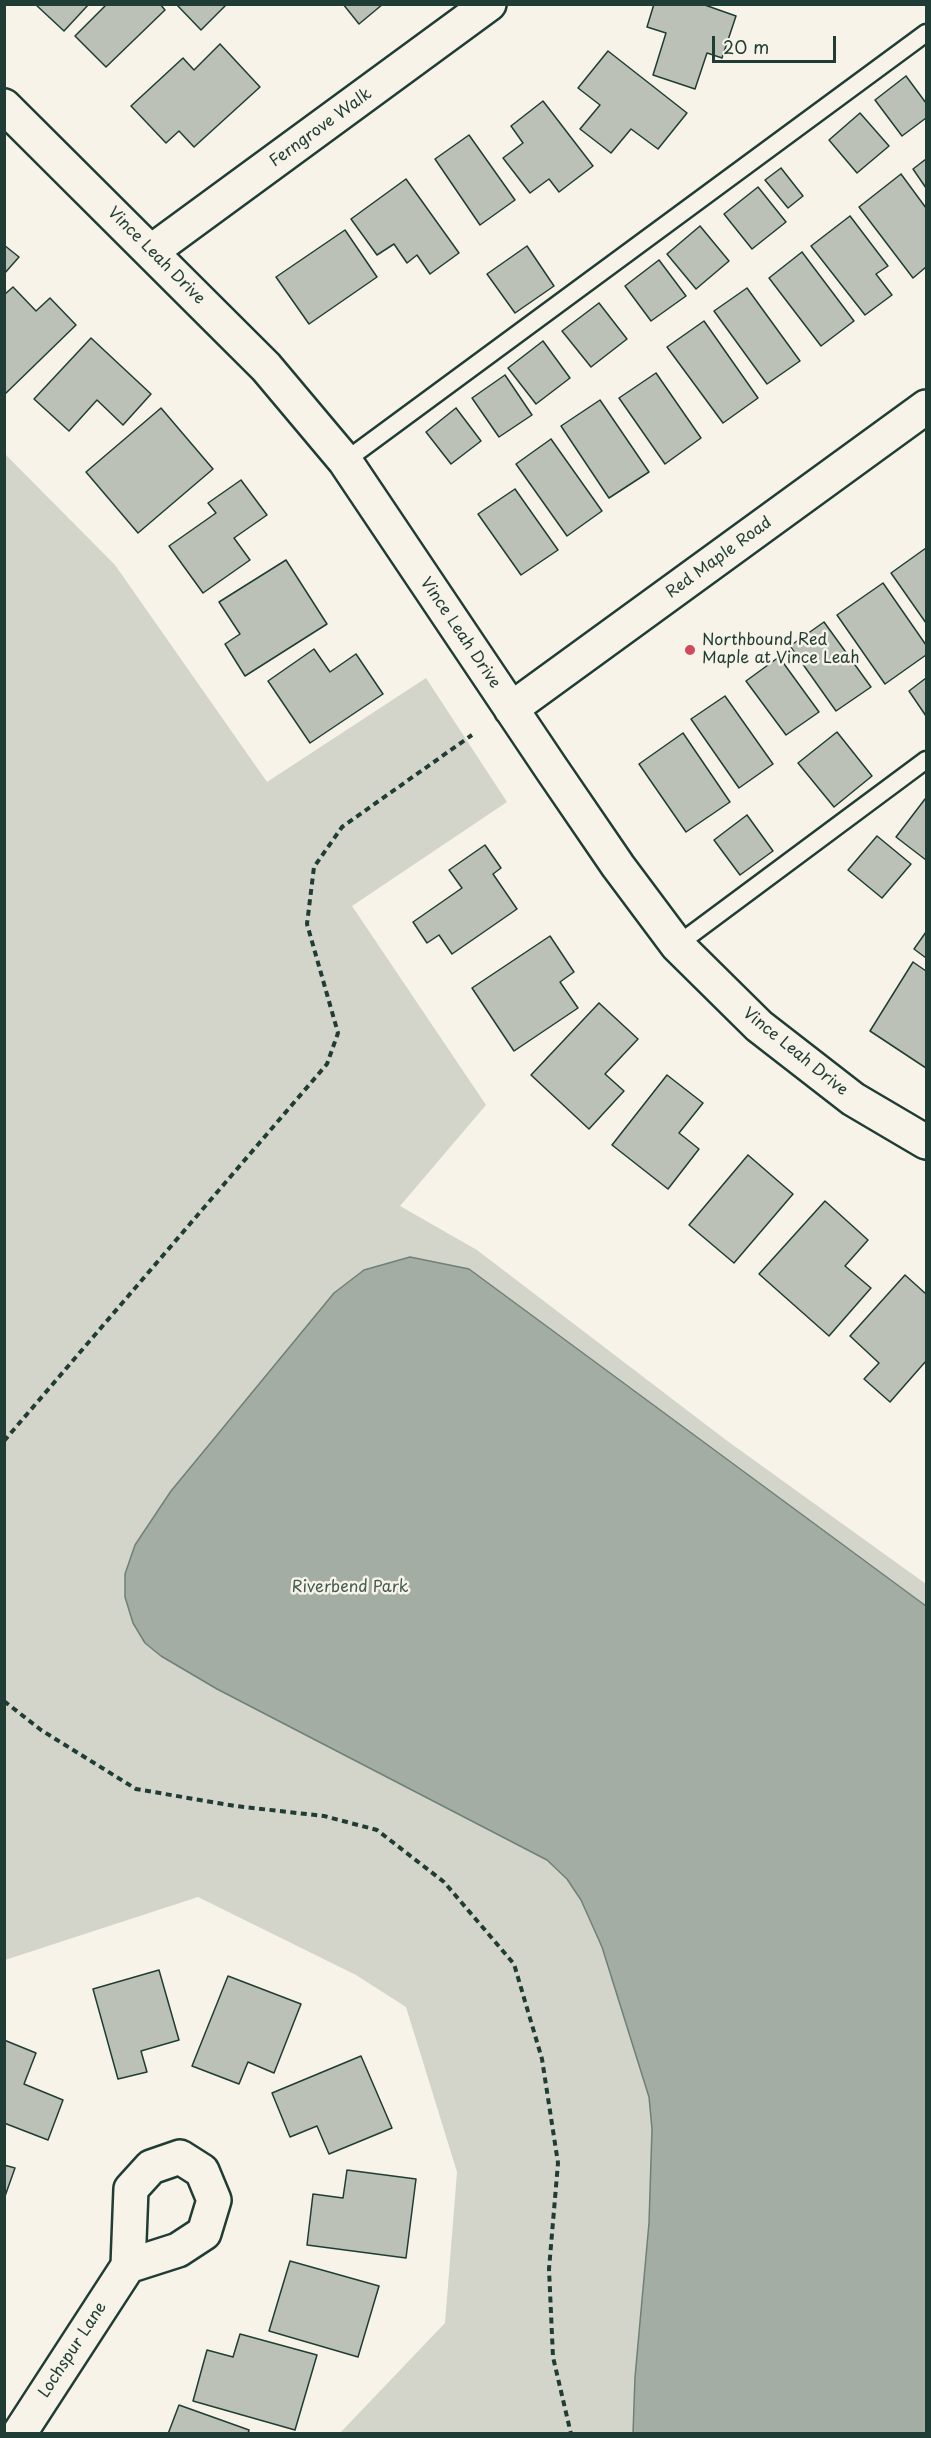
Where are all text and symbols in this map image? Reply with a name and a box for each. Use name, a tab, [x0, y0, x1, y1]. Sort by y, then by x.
scale bar	[715, 24, 840, 62]
text: 20 m	[723, 33, 769, 60]
street label: Ferngrove Walk	[266, 85, 376, 171]
street label: Vince Leah Drive	[103, 203, 209, 309]
street label: Red Maple Road	[662, 513, 776, 603]
street label: Vince Leah Drive	[416, 574, 504, 692]
place label: Northbound Red Maple at Vince Leah	[702, 631, 859, 669]
marker: Northbound Red Maple at Vince Leah	[683, 643, 697, 657]
street label: Vince Leah Drive	[739, 1004, 851, 1100]
park label: Riverbend Park	[291, 1578, 409, 1598]
street label: Lochspur Lane	[35, 2298, 111, 2402]

